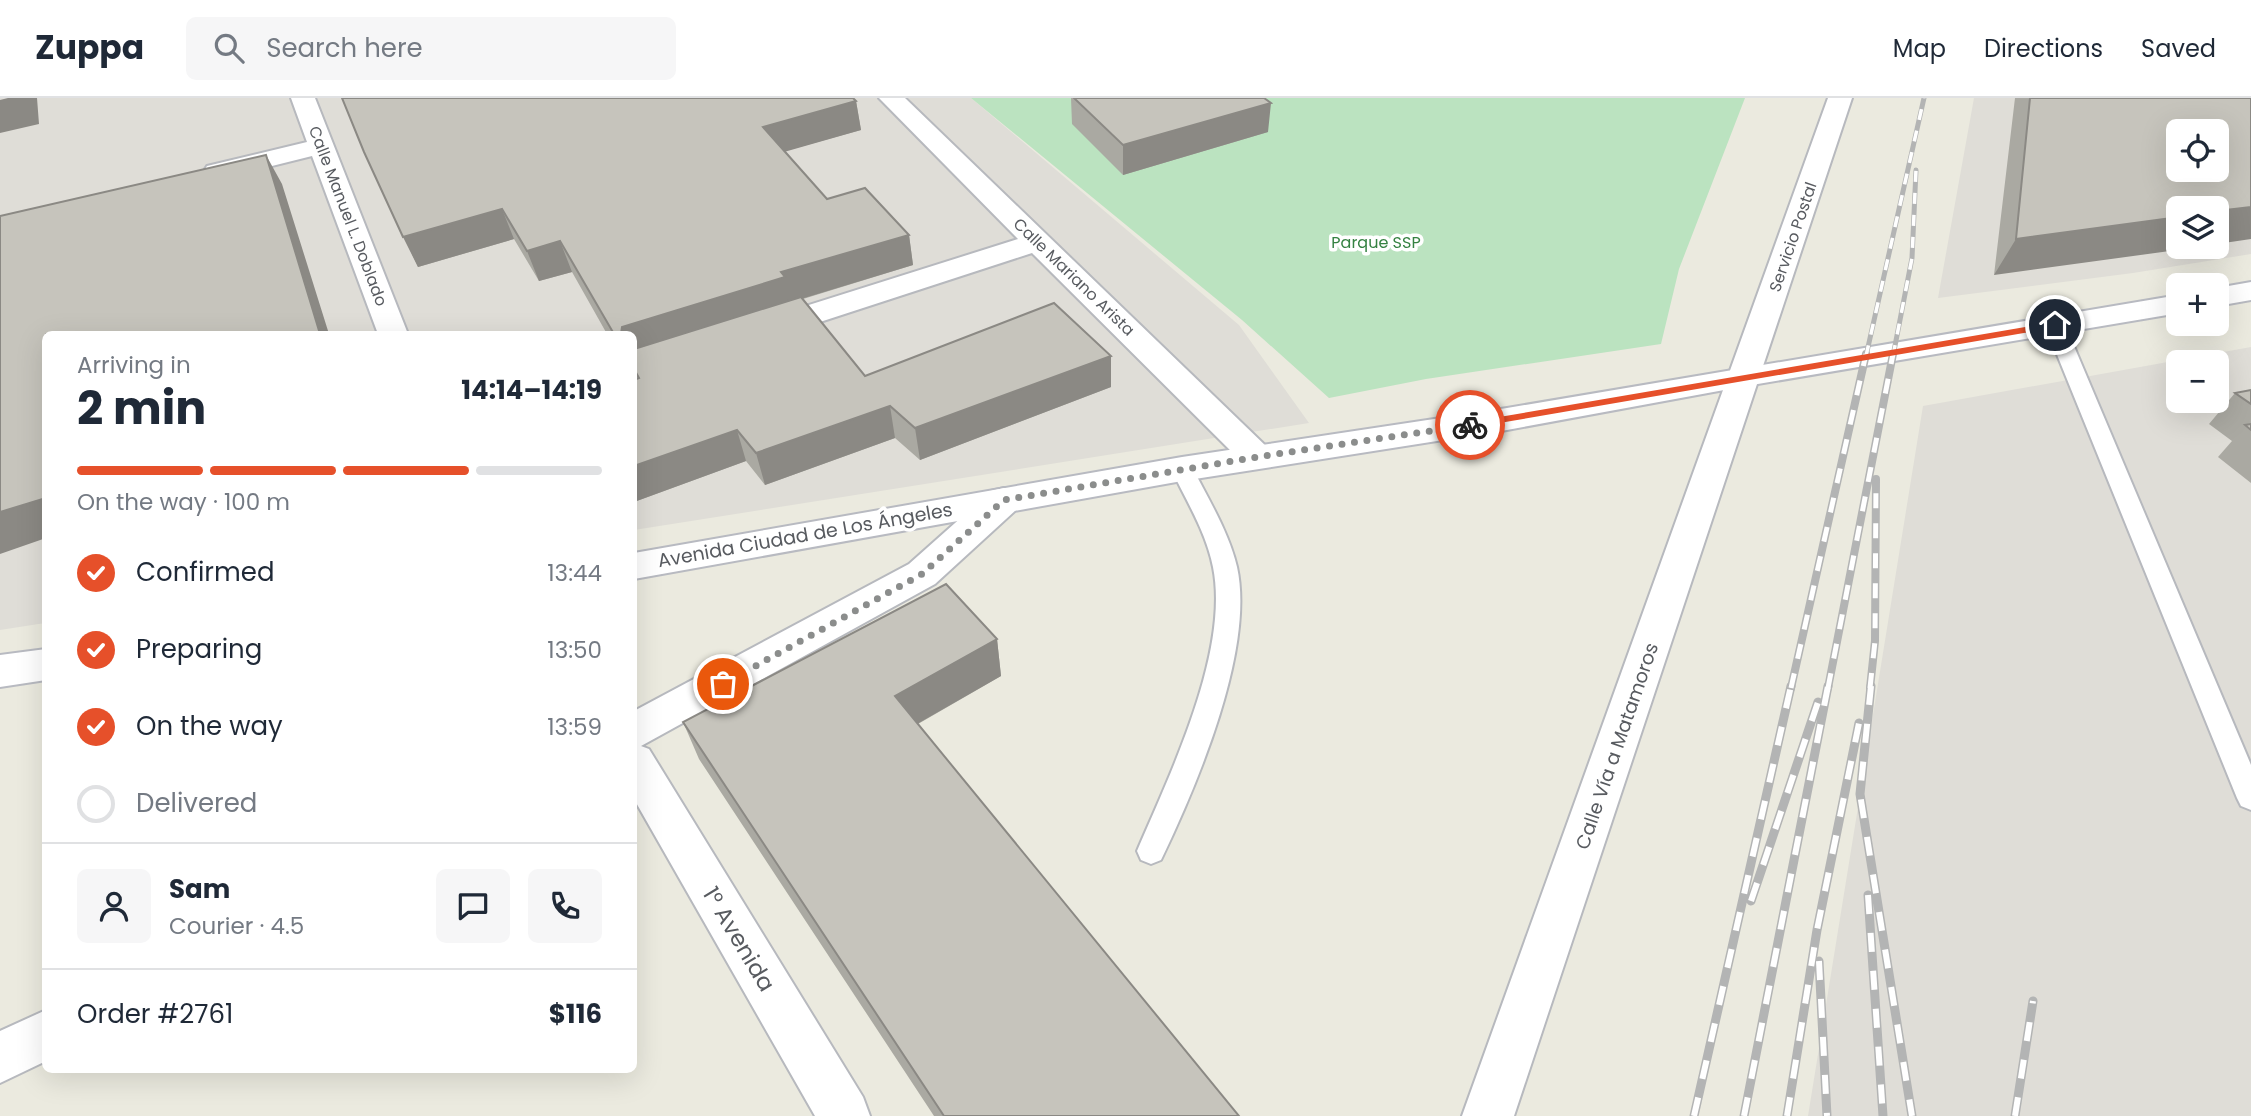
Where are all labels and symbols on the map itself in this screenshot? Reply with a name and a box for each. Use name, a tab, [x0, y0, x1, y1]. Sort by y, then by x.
street label: Calle Manuel L. Doblado	[303, 123, 393, 309]
street label: Servicio Postal	[1763, 179, 1823, 295]
street label: Calle Mariano Arista	[1008, 213, 1140, 341]
park label: Parque SSP	[1331, 231, 1421, 254]
pin	[2025, 295, 2085, 355]
courier	[1435, 390, 1505, 460]
street label: Avenida Ciudad de Los Ángeles	[655, 496, 955, 574]
street label: Calle Vía a Matamoros	[1569, 639, 1665, 853]
pin	[693, 654, 753, 714]
street label: 1° Avenida	[695, 881, 783, 997]

